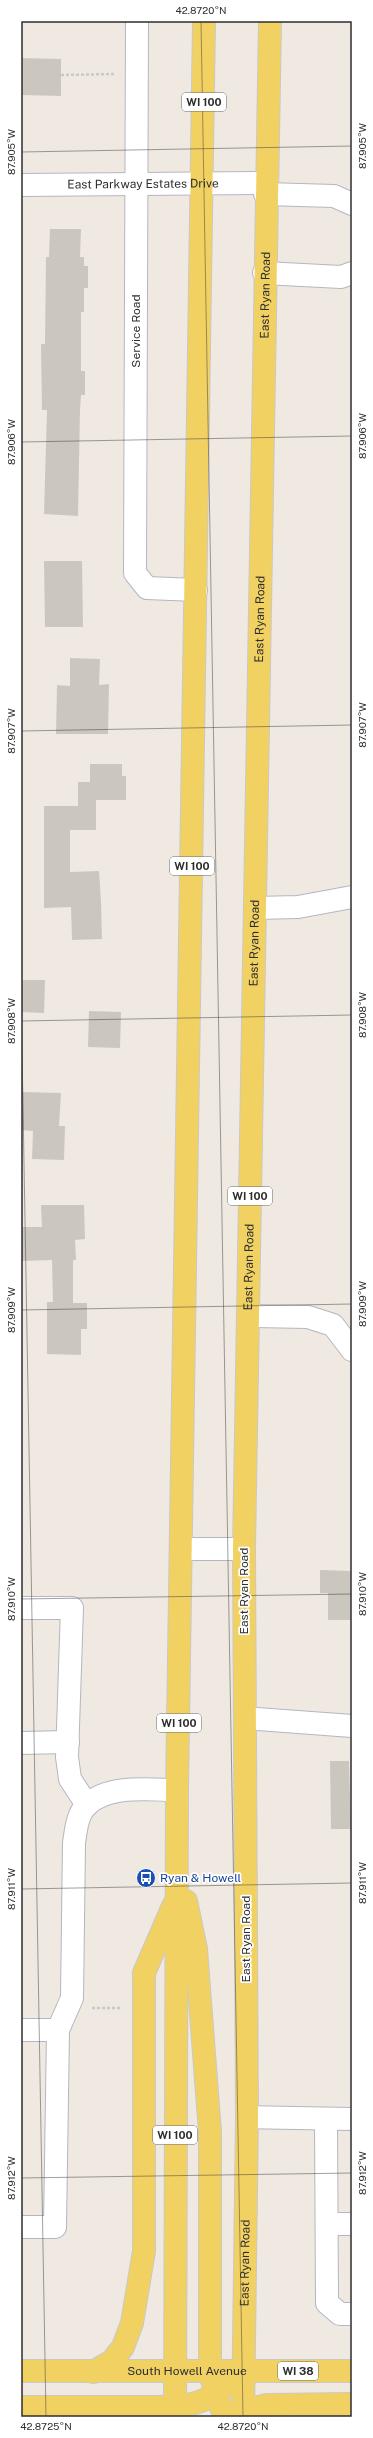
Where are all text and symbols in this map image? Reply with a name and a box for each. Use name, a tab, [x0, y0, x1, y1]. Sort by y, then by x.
text: 42.8720°N	[175, 4, 227, 16]
road number: WI 100	[182, 93, 226, 111]
text: 87.905°W	[356, 122, 368, 169]
text: 87.905°W	[5, 128, 17, 175]
street label: East Parkway Estates Drive	[67, 176, 219, 192]
street label: East Ryan Road	[258, 252, 273, 339]
street label: Service Road	[129, 294, 143, 368]
text: 87.906°W	[356, 413, 368, 459]
text: 87.906°W	[5, 419, 17, 465]
street label: East Ryan Road	[252, 576, 268, 663]
text: 87.907°W	[356, 702, 368, 748]
text: 87.907°W	[5, 708, 17, 754]
road number: WI 100	[170, 857, 214, 875]
street label: East Ryan Road	[247, 900, 262, 987]
text: 87.908°W	[356, 991, 368, 1038]
text: 87.908°W	[5, 997, 17, 1044]
road number: WI 100	[228, 1187, 272, 1205]
street label: East Ryan Road	[241, 1224, 257, 1311]
text: 87.909°W	[356, 1281, 368, 1327]
text: 87.909°W	[5, 1287, 17, 1333]
street label: East Ryan Road	[237, 1548, 251, 1634]
text: 87.910°W	[356, 1572, 368, 1616]
text: 87.910°W	[5, 1577, 17, 1621]
road number: WI 100	[157, 1714, 201, 1732]
text: 87.911°W	[356, 1862, 368, 1904]
bus stop icon: Ryan & Howell	[135, 1867, 157, 1889]
text: 87.911°W	[5, 1868, 17, 1910]
place label: Ryan & Howell	[160, 1871, 242, 1885]
street label: East Ryan Road	[239, 1896, 253, 1982]
road number: WI 100	[153, 2126, 197, 2144]
text: 87.912°W	[356, 2151, 368, 2195]
text: 87.912°W	[5, 2156, 17, 2200]
street label: East Ryan Road	[237, 2220, 253, 2307]
road number: WI 38	[278, 2362, 318, 2380]
street label: South Howell Avenue	[127, 2364, 247, 2378]
text: 42.8725°N	[20, 2420, 72, 2432]
text: 42.8720°N	[217, 2420, 269, 2432]

